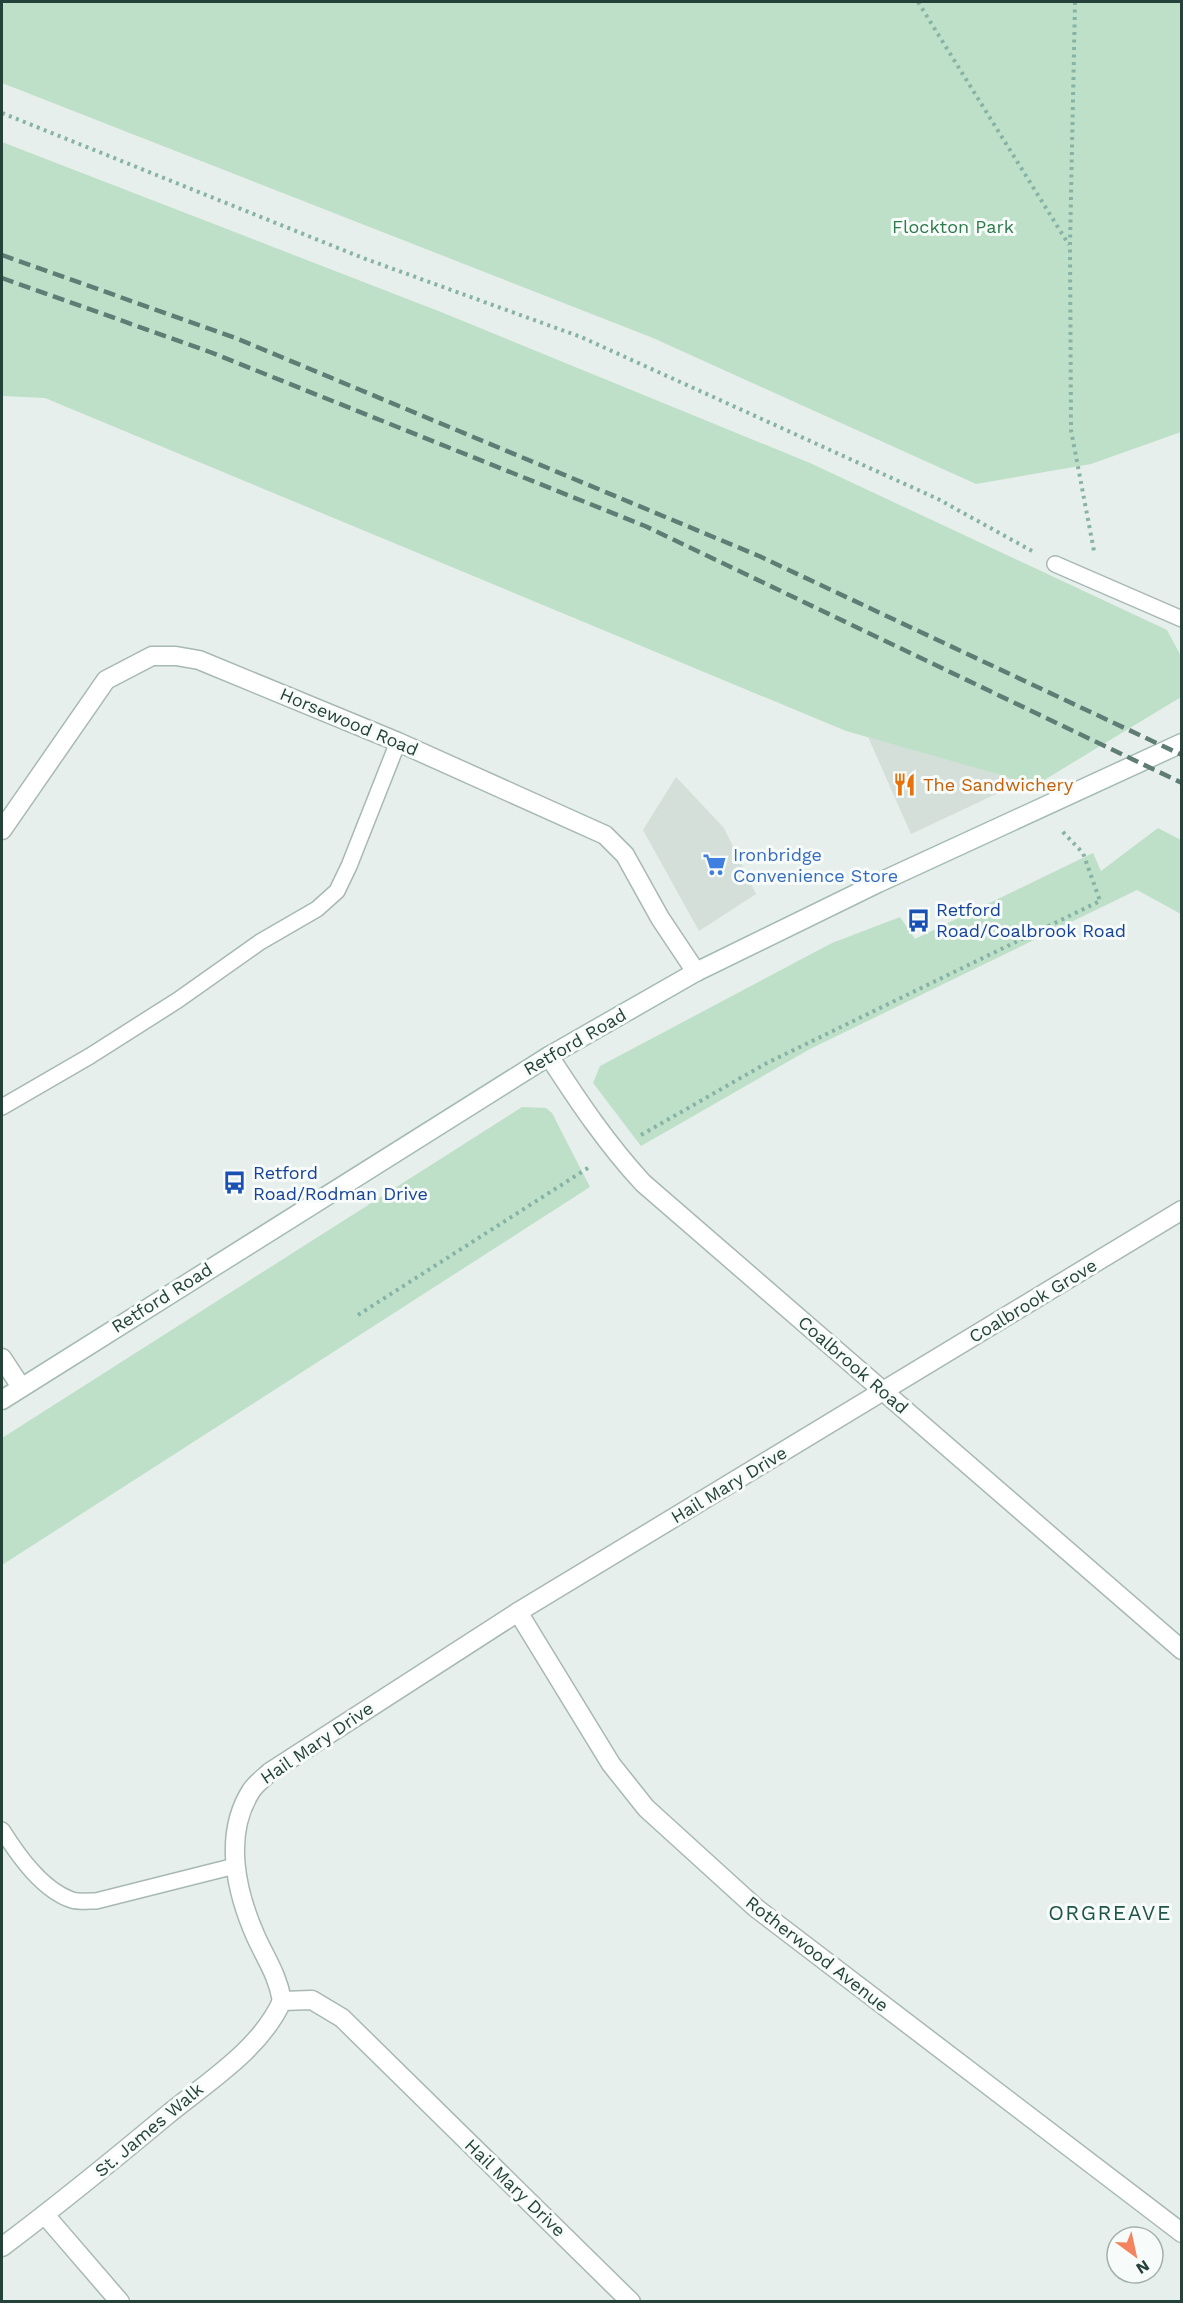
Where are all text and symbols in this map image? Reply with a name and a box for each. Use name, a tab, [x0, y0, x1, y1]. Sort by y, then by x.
park label: Flockton Park	[892, 216, 1014, 237]
street label: Horsewood Road	[277, 683, 422, 760]
restaurant icon: The Sandwichery	[892, 772, 918, 798]
place label: The Sandwichery	[923, 774, 1074, 795]
place label: Ironbridge Convenience Store	[733, 844, 898, 886]
supermarket icon: Ironbridge Convenience Store	[702, 852, 728, 878]
place label: Retford Road/Coalbrook Road	[936, 899, 1126, 941]
bus stop icon: Retford Road/Coalbrook Road	[905, 907, 931, 933]
street label: Retford Road	[520, 1004, 630, 1079]
place label: Retford Road/Rodman Drive	[253, 1162, 428, 1204]
bus stop icon: Retford Road/Rodman Drive	[222, 1170, 248, 1196]
street label: Coalbrook Grove	[965, 1254, 1100, 1347]
street label: Retford Road	[107, 1258, 216, 1337]
street label: Coalbrook Road	[794, 1311, 913, 1418]
street label: Hail Mary Drive	[667, 1442, 791, 1527]
street label: Hail Mary Drive	[256, 1697, 377, 1788]
street label: Rotherwood Avenue	[742, 1891, 893, 2016]
district label: ORGREAVE	[1048, 1900, 1172, 1925]
street label: St. James Walk	[90, 2078, 207, 2181]
street label: Hail Mary Drive	[461, 2134, 570, 2241]
north arrow	[1105, 2225, 1165, 2285]
text: N	[1133, 2256, 1153, 2278]

